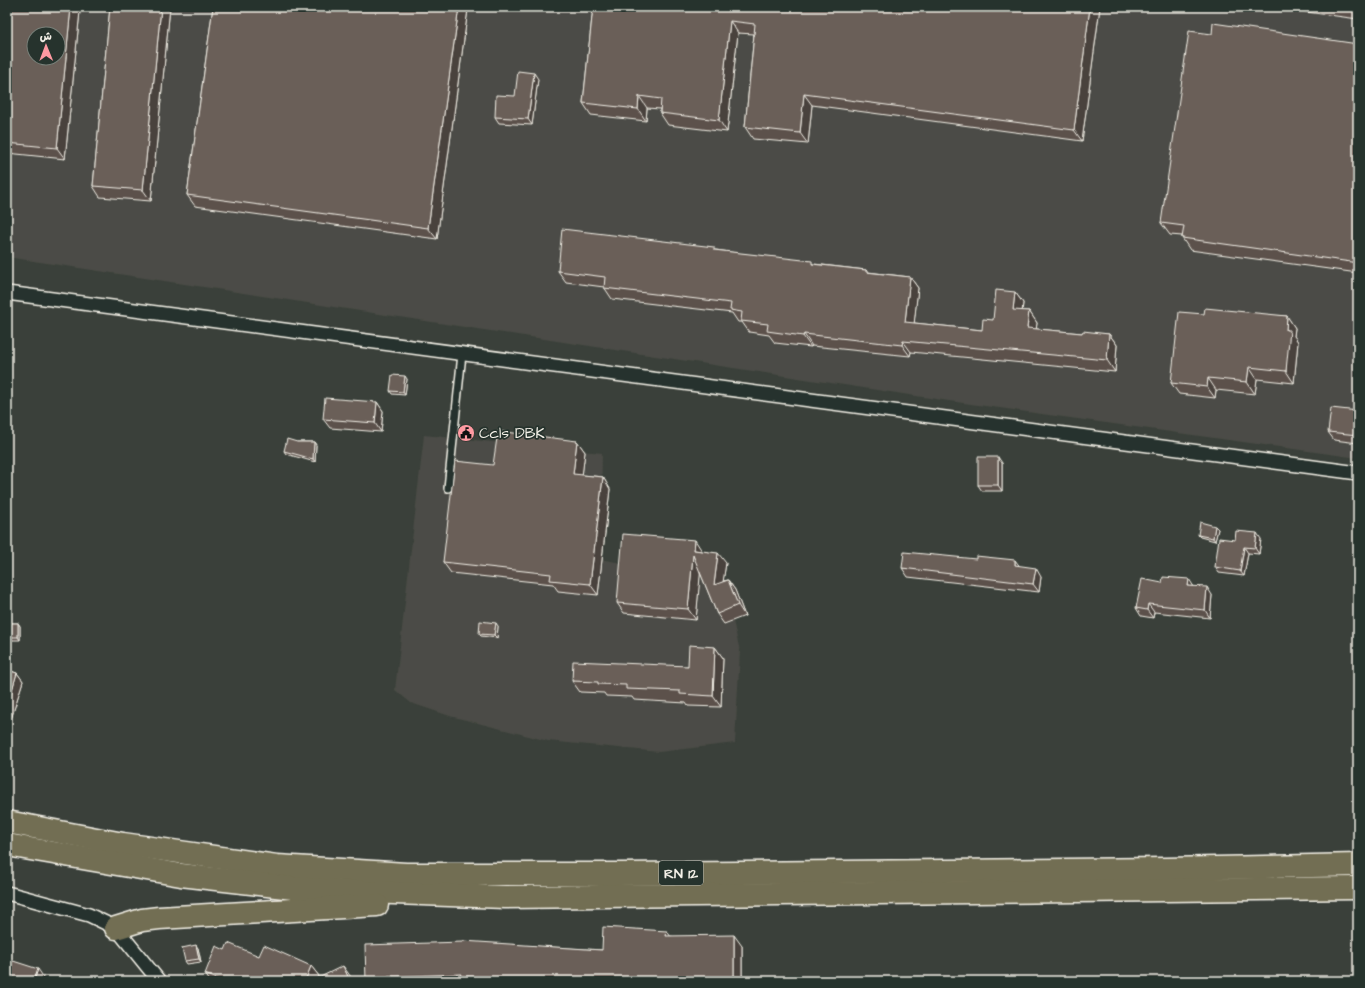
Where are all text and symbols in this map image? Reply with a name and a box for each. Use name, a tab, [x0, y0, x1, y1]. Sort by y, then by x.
north arrow	[26, 26, 66, 66]
text: ش	[40, 29, 52, 44]
public building icon: Ccls DBK	[456, 423, 476, 443]
place label: Ccls DBK	[479, 423, 544, 444]
road number: RN 12	[659, 861, 703, 885]

